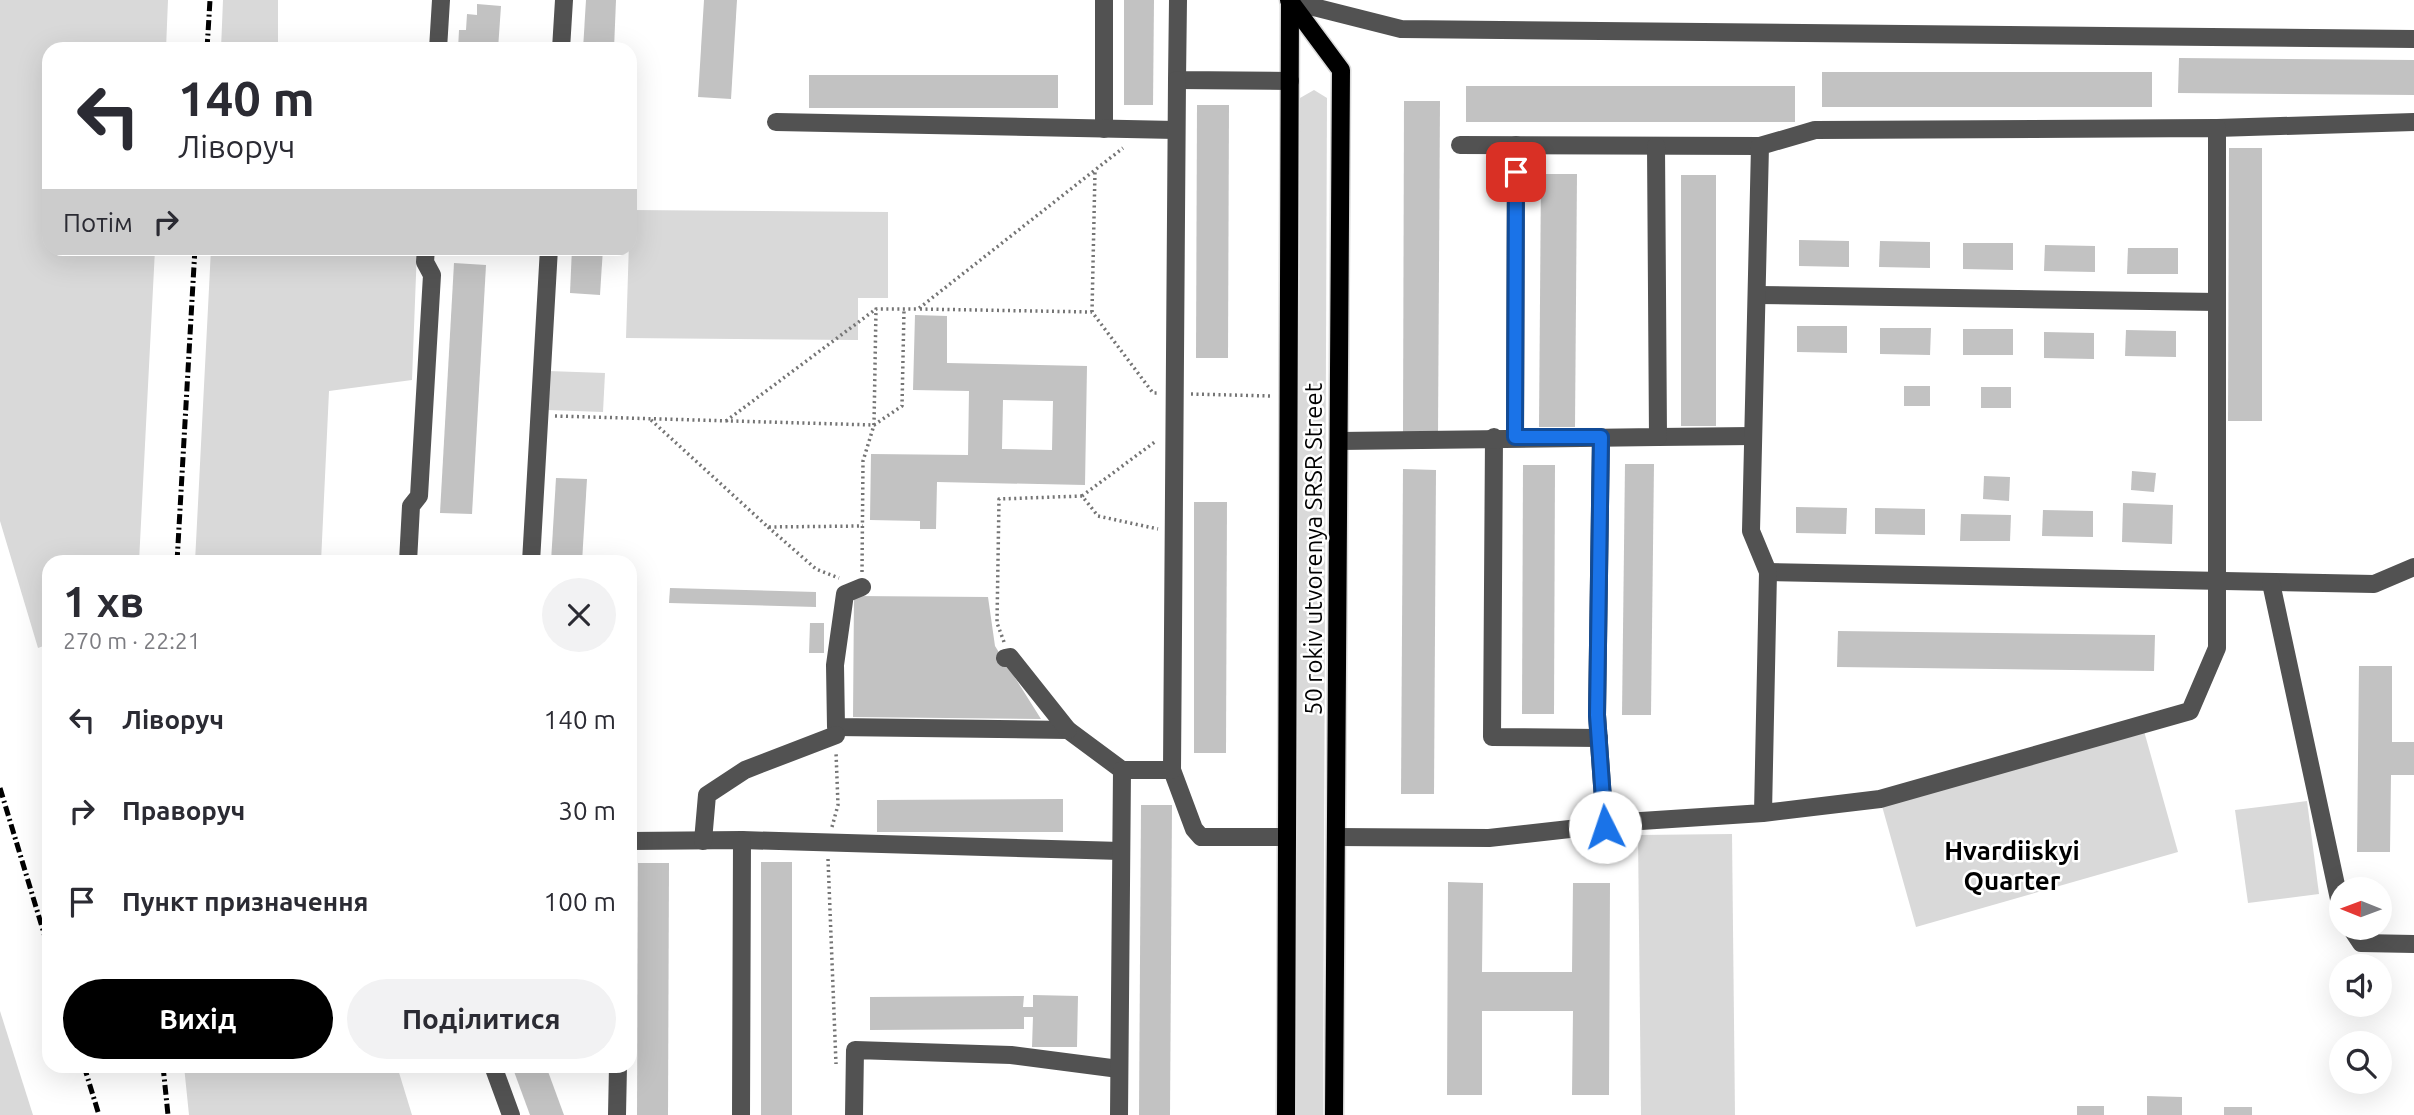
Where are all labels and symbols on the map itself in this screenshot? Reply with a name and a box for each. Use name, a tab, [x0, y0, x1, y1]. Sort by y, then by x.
pin	[1486, 142, 1546, 202]
street label: 50 rokiv utvorenya SRSR Street	[1300, 382, 1327, 715]
position arrow	[1568, 790, 1642, 864]
district label: Hvardiiskyi Quarter	[1944, 836, 2080, 895]
north arrow	[2329, 877, 2392, 940]

